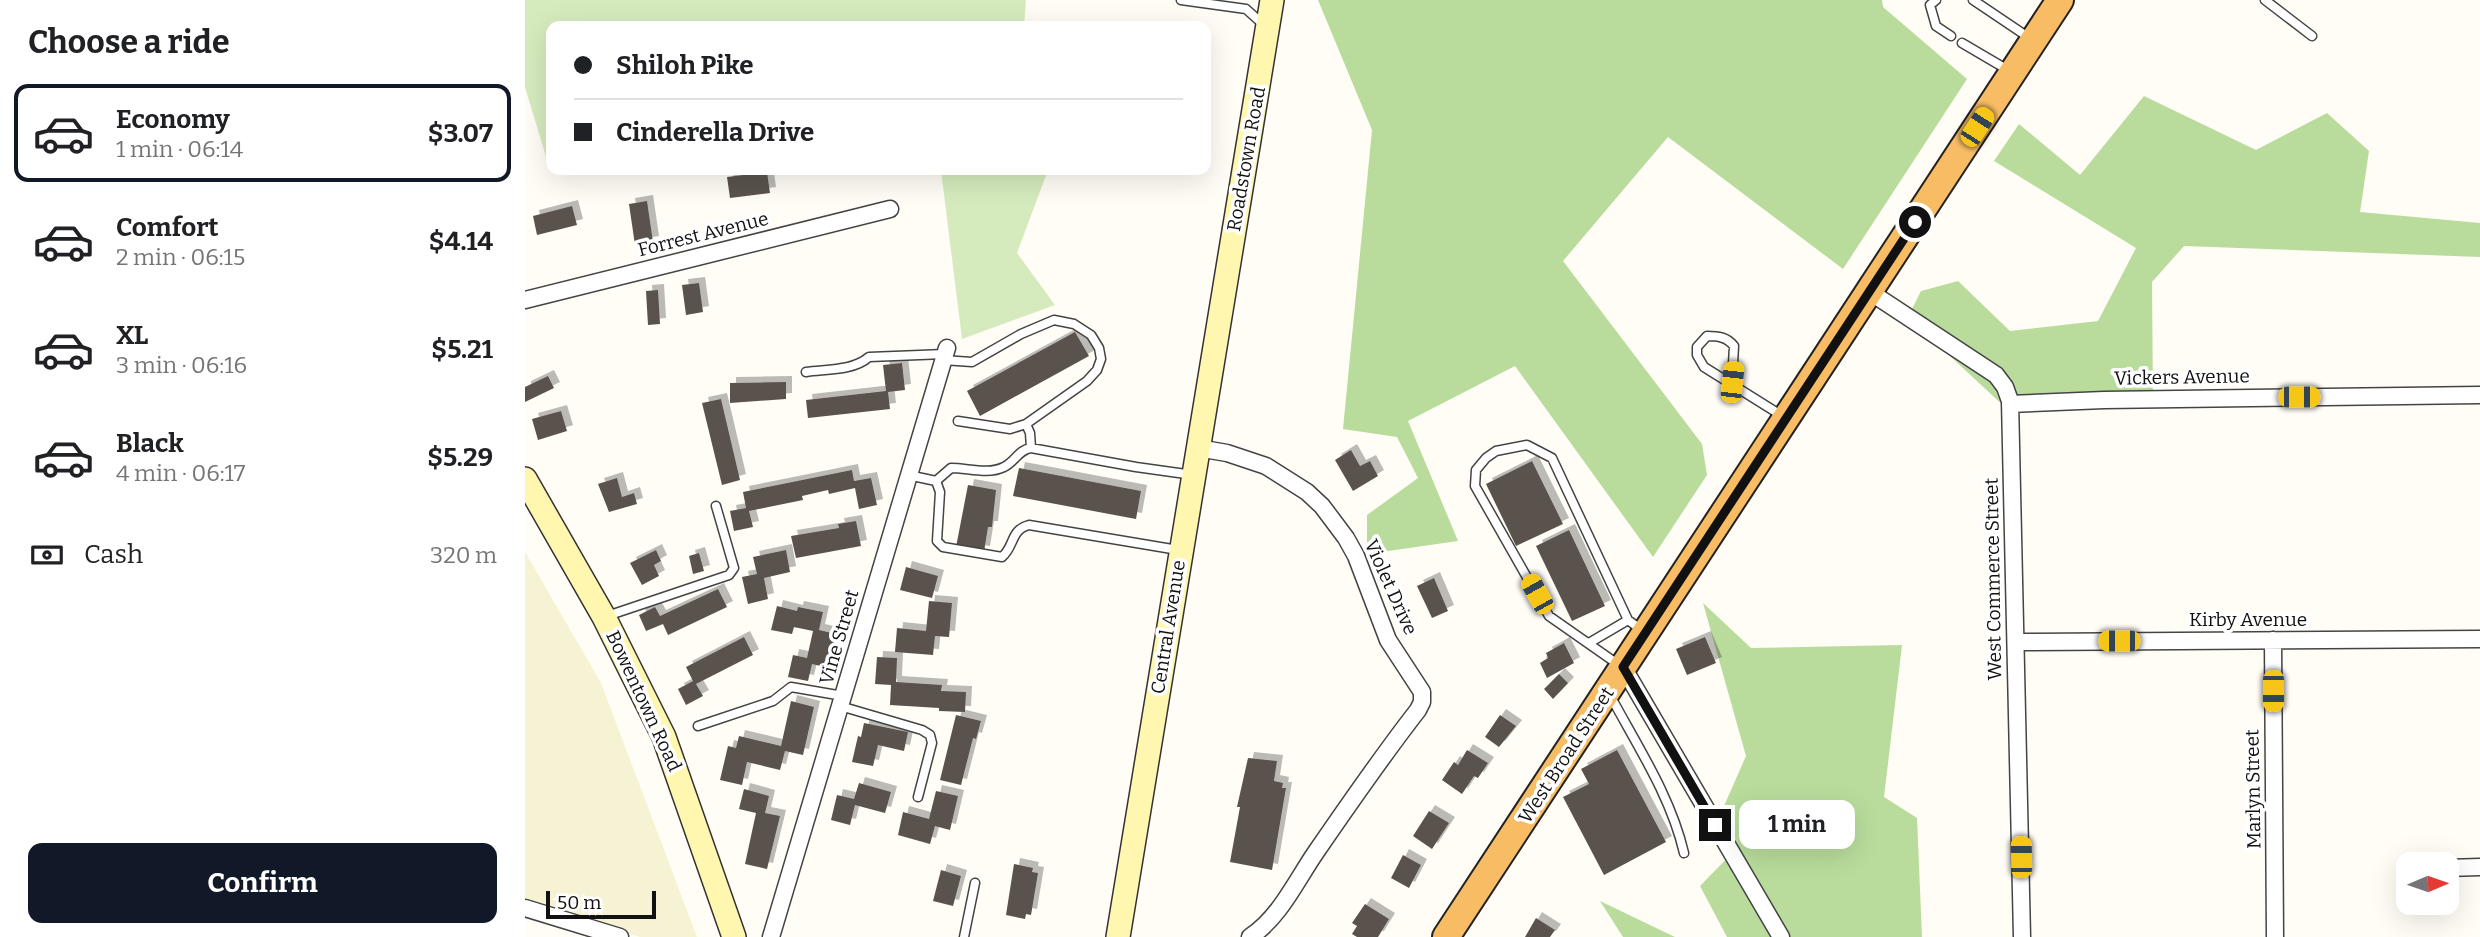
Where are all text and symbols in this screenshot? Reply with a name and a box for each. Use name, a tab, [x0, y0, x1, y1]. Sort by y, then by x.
text: Choose a ride	[28, 23, 229, 61]
text: Shiloh Pike	[616, 50, 754, 81]
street label: Roadstown Road	[1222, 85, 1270, 233]
icon: car	[32, 102, 95, 165]
text: Economy	[116, 104, 230, 135]
car	[1957, 104, 1998, 150]
text: Cinderella Drive	[616, 117, 814, 148]
text: $3.07	[428, 118, 493, 149]
text: 1 min · 06:14	[116, 135, 243, 163]
route start	[1899, 206, 1931, 238]
street label: Forrest Avenue	[635, 207, 771, 261]
icon: car	[32, 210, 95, 273]
text: Comfort	[116, 212, 219, 243]
text: $4.14	[429, 226, 493, 257]
text: 2 min · 06:15	[116, 243, 245, 271]
icon: car	[32, 318, 95, 381]
text: XL	[116, 320, 148, 351]
text: $5.21	[431, 334, 493, 365]
text: 3 min · 06:16	[116, 351, 247, 379]
car	[1720, 360, 1745, 404]
street label: Vickers Avenue	[2114, 364, 2250, 390]
car	[2279, 387, 2321, 408]
icon: car	[32, 426, 95, 489]
text: Black	[116, 428, 184, 459]
text: $5.29	[427, 442, 493, 473]
text: 4 min · 06:17	[116, 459, 245, 487]
street label: West Commerce Street	[1980, 477, 2006, 681]
icon: cash	[28, 536, 66, 574]
street label: Violet Drive	[1360, 536, 1422, 638]
text: Cash	[84, 539, 143, 570]
text: 320 m	[430, 541, 497, 569]
street label: Central Avenue	[1146, 558, 1190, 696]
car	[1518, 571, 1557, 617]
street label: Vine Street	[814, 587, 864, 687]
street label: Kirby Avenue	[2189, 608, 2307, 631]
street label: Bowentown Road	[601, 627, 687, 775]
car	[2099, 631, 2141, 652]
car	[2263, 670, 2284, 712]
street label: West Broad Street	[1513, 682, 1619, 828]
street label: Marlyn Street	[2240, 729, 2266, 849]
callout: 1 min	[1739, 800, 1855, 850]
route end	[1699, 809, 1731, 841]
text: 1 min	[1768, 810, 1826, 838]
car	[2011, 836, 2032, 878]
button: Confirm	[28, 843, 497, 923]
north arrow	[2396, 852, 2459, 915]
map controls	[2396, 852, 2459, 915]
scale bar	[546, 888, 656, 920]
text: 50 m	[557, 891, 601, 914]

